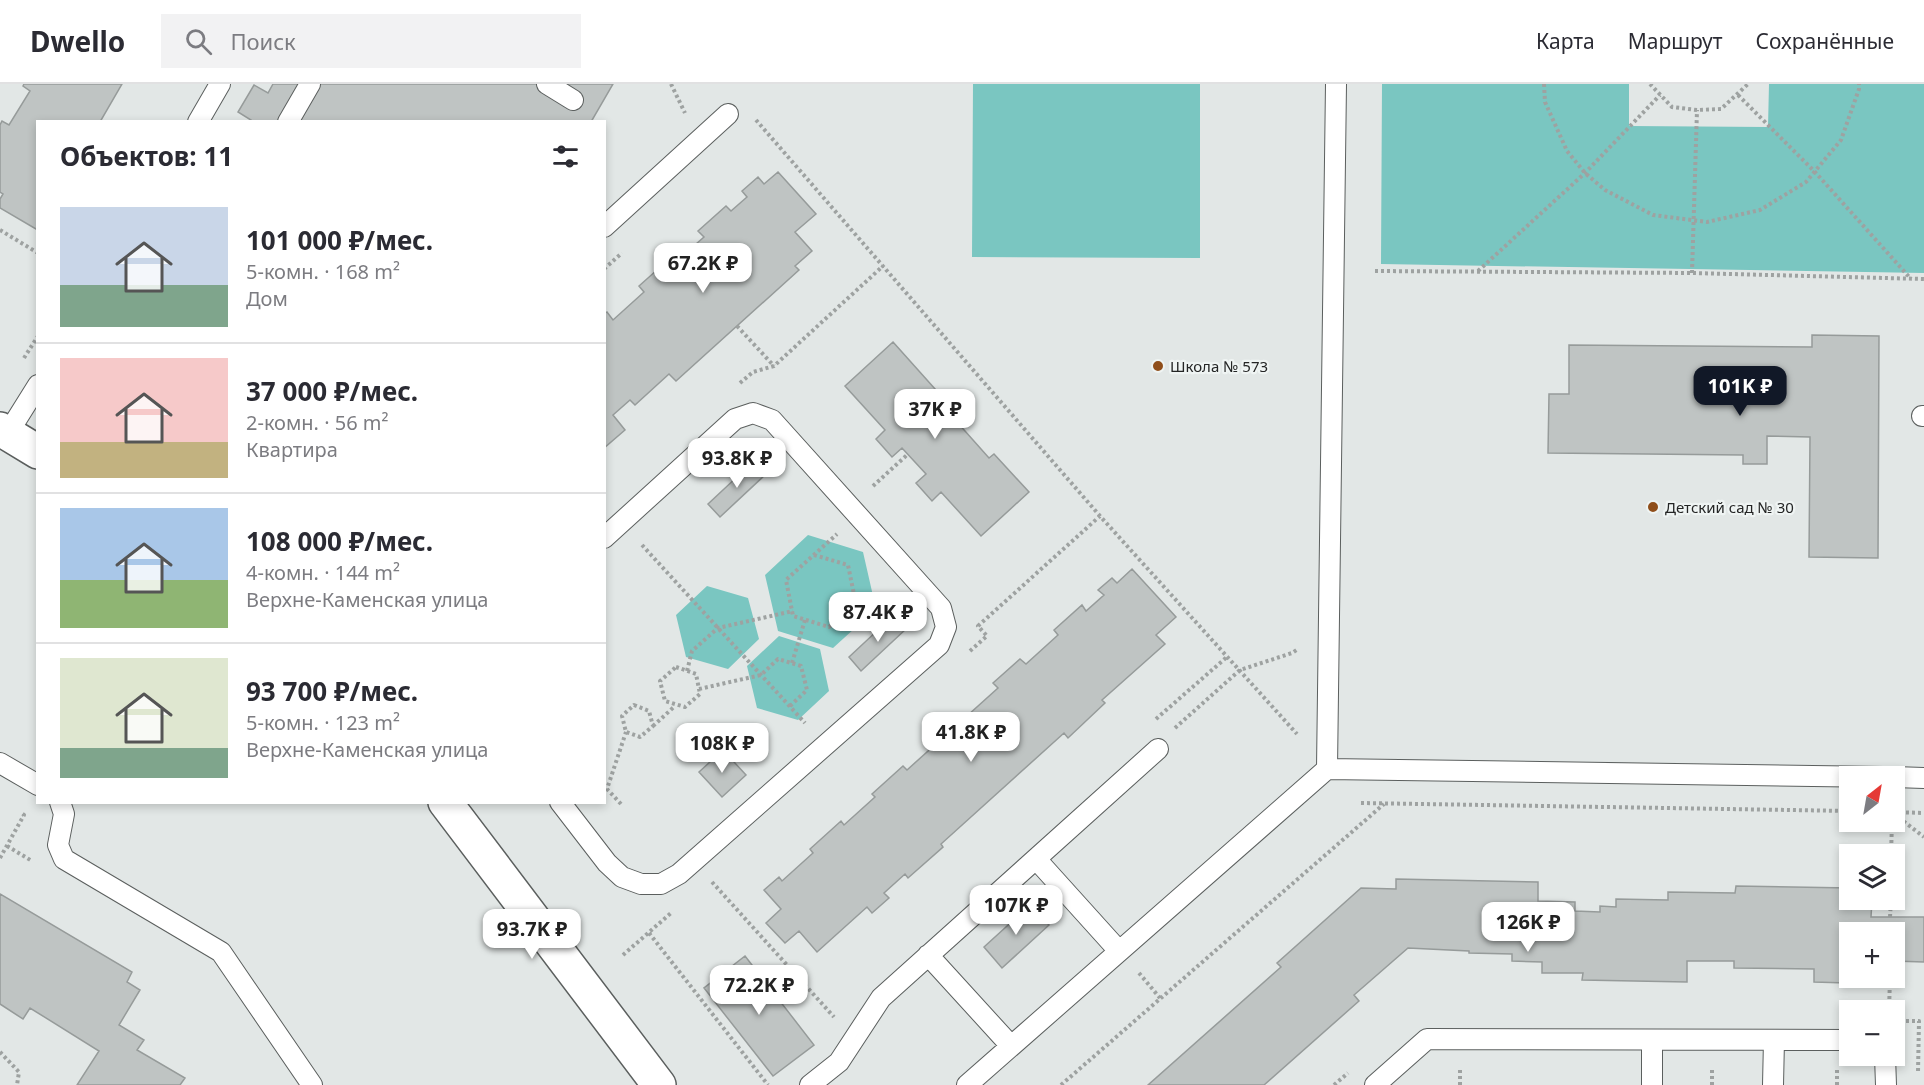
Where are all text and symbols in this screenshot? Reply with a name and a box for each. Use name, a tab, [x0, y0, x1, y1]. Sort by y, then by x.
search box	[161, 14, 581, 68]
text: Dwello	[30, 22, 125, 60]
icon: search	[182, 25, 215, 58]
text: Поиск	[230, 26, 296, 56]
text: Карта	[1536, 27, 1595, 55]
text: Маршрут	[1628, 27, 1723, 55]
text: Сохранённые	[1756, 27, 1894, 55]
text: Объектов: 11	[60, 138, 233, 174]
icon: filters	[549, 140, 582, 173]
text: 101 000 ₽/мес.	[246, 222, 433, 258]
icon: home	[108, 231, 180, 303]
pin: 67.2K ₽	[648, 243, 758, 294]
text: 67.2K ₽	[668, 249, 738, 276]
text: 5-комн. · 168 m²	[246, 258, 400, 285]
text: Дом	[246, 285, 288, 312]
place label: Школа № 573	[1170, 356, 1268, 376]
marker: Школа № 573	[1151, 359, 1165, 373]
pin: 101K ₽	[1691, 366, 1789, 417]
text: 101K ₽	[1708, 372, 1772, 399]
text: 37 000 ₽/мес.	[246, 373, 418, 409]
icon: home	[108, 382, 180, 454]
pin: 37K ₽	[893, 389, 977, 440]
text: 37K ₽	[908, 395, 962, 422]
text: 2-комн. · 56 m²	[246, 409, 389, 436]
text: Квартира	[246, 436, 338, 463]
pin: 93.8K ₽	[682, 438, 792, 489]
text: 93.8K ₽	[702, 444, 772, 471]
place label: Детский сад № 30	[1665, 497, 1794, 517]
marker: Детский сад № 30	[1646, 500, 1660, 514]
text: 108 000 ₽/мес.	[246, 523, 433, 559]
icon: home	[108, 532, 180, 604]
text: 4-комн. · 144 m²	[246, 559, 400, 586]
text: Верхне-Каменская улица	[246, 586, 488, 613]
pin: 87.4K ₽	[823, 592, 933, 643]
text: 87.4K ₽	[843, 598, 913, 625]
text: 93 700 ₽/мес.	[246, 673, 418, 709]
icon: home	[108, 682, 180, 754]
text: 5-комн. · 123 m²	[246, 709, 400, 736]
pin: 41.8K ₽	[916, 712, 1026, 763]
text: 41.8K ₽	[936, 718, 1006, 745]
pin: 108K ₽	[673, 723, 771, 774]
text: 108K ₽	[690, 729, 754, 756]
text: Верхне-Каменская улица	[246, 736, 488, 763]
north arrow	[1839, 766, 1905, 832]
map controls	[1839, 766, 1905, 1066]
button: layers	[1839, 844, 1905, 910]
pin: 107K ₽	[967, 885, 1065, 936]
text: 107K ₽	[984, 891, 1048, 918]
pin: 126K ₽	[1479, 902, 1577, 953]
text: 126K ₽	[1496, 908, 1560, 935]
pin: 93.7K ₽	[477, 909, 587, 960]
text: 93.7K ₽	[497, 915, 567, 942]
button: +	[1839, 922, 1905, 988]
pin: 72.2K ₽	[704, 965, 814, 1016]
text: 72.2K ₽	[724, 971, 794, 998]
button: −	[1839, 1000, 1905, 1066]

